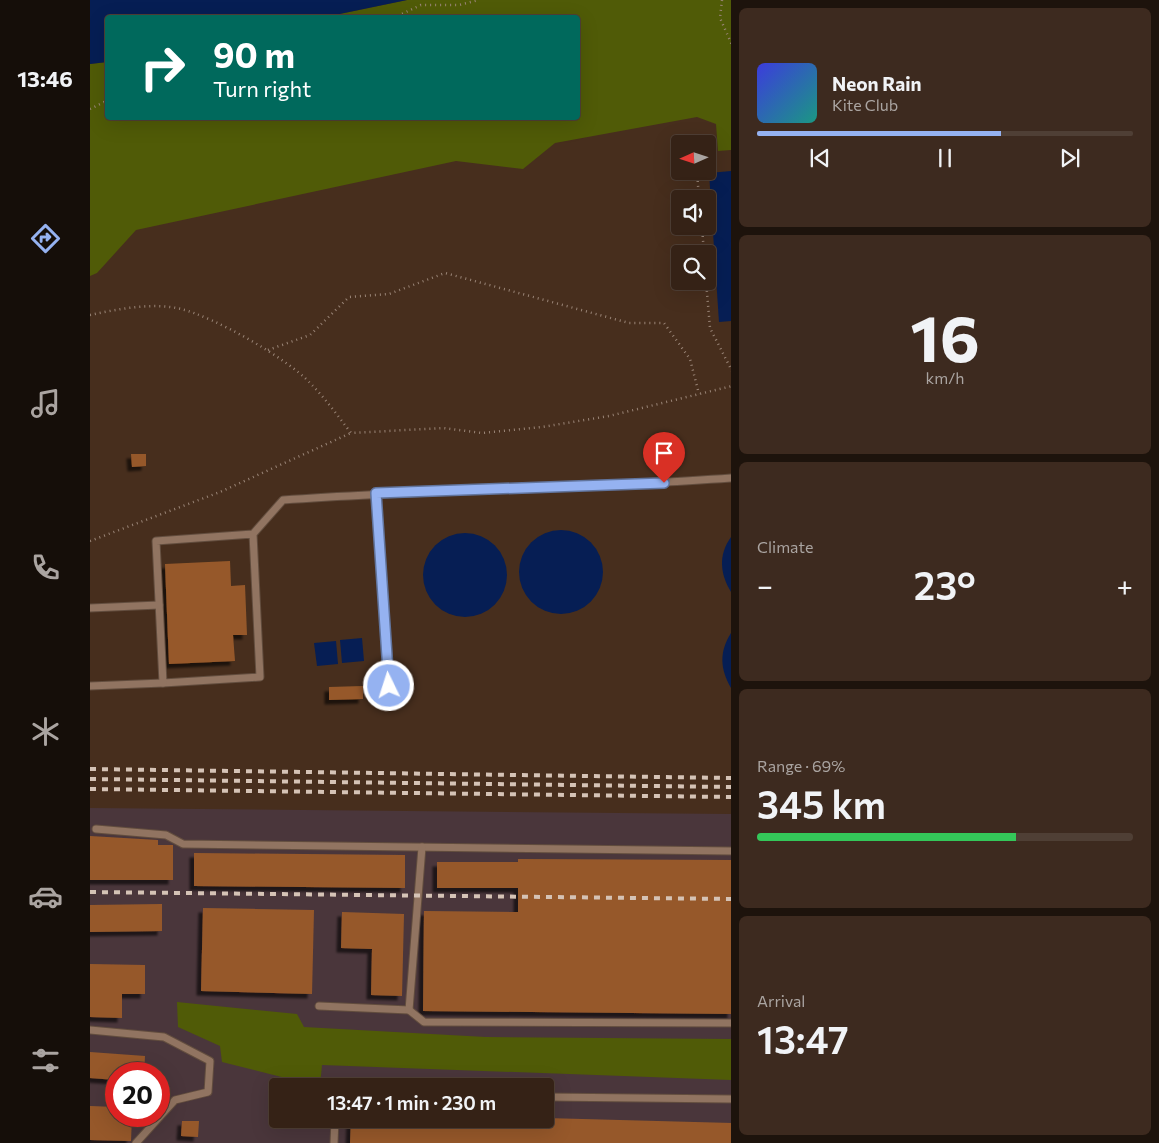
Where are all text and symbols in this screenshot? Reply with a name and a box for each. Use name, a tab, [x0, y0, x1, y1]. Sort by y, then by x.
text: 90 m	[213, 32, 295, 75]
icon: right	[130, 35, 195, 100]
text: 13:46	[17, 65, 73, 92]
text: Neon Rain	[832, 72, 922, 95]
text: Turn right	[213, 75, 311, 102]
text: Kite Club	[832, 95, 898, 114]
north arrow	[671, 135, 716, 180]
map controls	[671, 135, 716, 290]
icon: previous	[806, 144, 834, 172]
icon: pause	[931, 144, 959, 172]
icon: next	[1056, 144, 1084, 172]
button: sound	[671, 190, 716, 235]
icon: directions	[28, 221, 63, 256]
button: search	[671, 245, 716, 290]
text: 16	[910, 296, 980, 375]
text: km/h	[926, 368, 964, 387]
icon: music	[28, 386, 63, 421]
pin	[643, 432, 685, 483]
icon: arrive	[650, 439, 678, 467]
text: Climate	[757, 537, 813, 556]
icon: phone	[28, 550, 63, 585]
text: 23°	[914, 561, 976, 608]
text: −	[757, 568, 773, 602]
text: +	[1117, 568, 1133, 602]
position arrow	[362, 659, 414, 711]
icon: climate	[28, 714, 63, 749]
text: Range · 69%	[757, 756, 845, 775]
text: 345 km	[757, 780, 886, 827]
icon: car	[28, 879, 63, 914]
text: Arrival	[757, 991, 805, 1010]
text: 13:47	[757, 1015, 849, 1062]
icon: filters	[28, 1043, 63, 1078]
speed limit sign: 20	[105, 1062, 170, 1127]
text: 13:47 · 1 min · 230 m	[327, 1091, 496, 1114]

